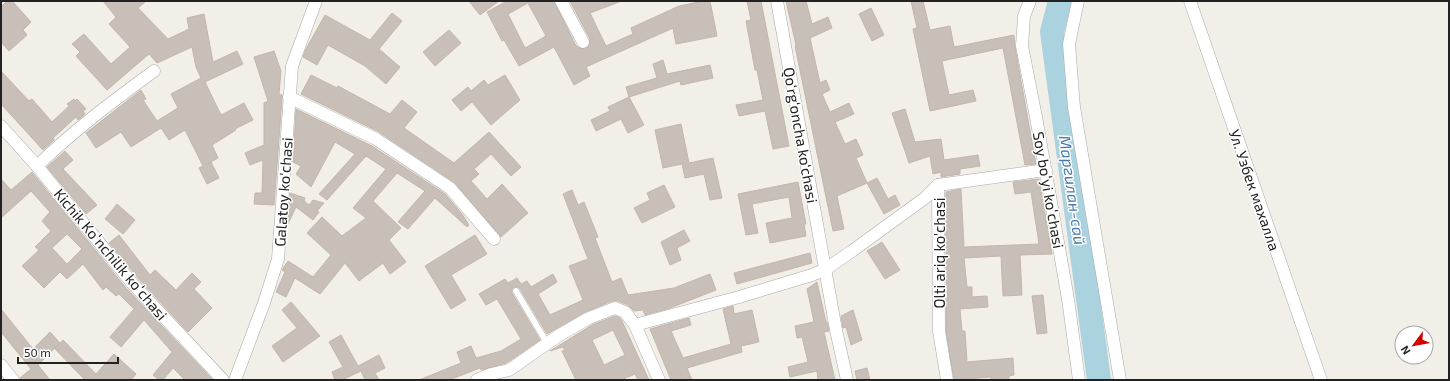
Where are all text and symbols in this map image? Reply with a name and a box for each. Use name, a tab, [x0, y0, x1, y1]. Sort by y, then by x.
street label: Qo‘rg‘oncha ko‘chasi	[779, 66, 822, 205]
street label: Ул. Узбек махалла	[1226, 127, 1284, 253]
street label: Soy boʻyi koʻchasi	[1030, 130, 1068, 250]
water label: Маргилан-сай	[1056, 134, 1090, 246]
street label: Galatoy ko'chasi	[270, 137, 296, 247]
street label: Kichik Koʻnchilik koʻchasi	[51, 185, 171, 323]
street label: Olti ariq ko'chasi	[930, 197, 948, 309]
north arrow	[1394, 325, 1434, 365]
scale bar	[18, 339, 118, 365]
text: N	[1397, 344, 1413, 357]
text: 50 m	[24, 345, 51, 359]

